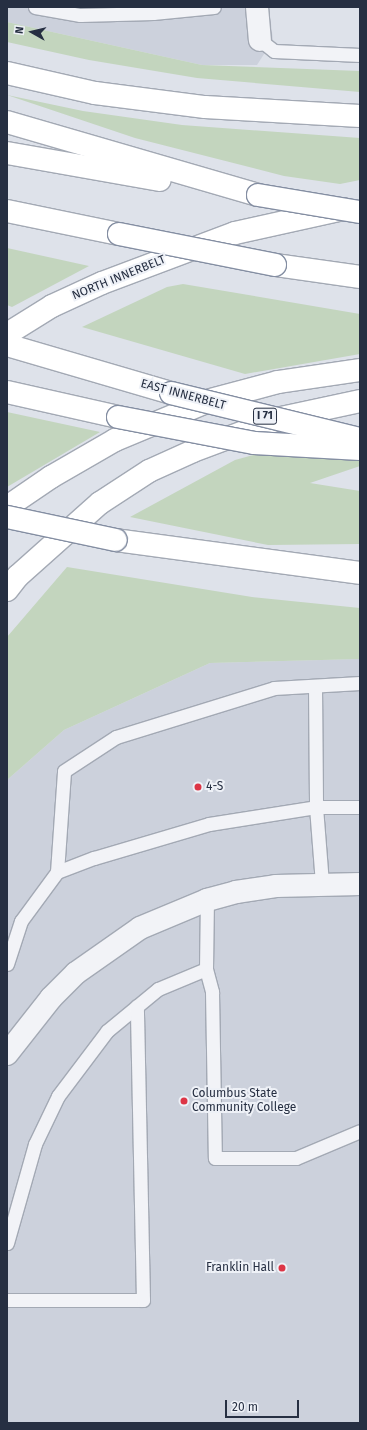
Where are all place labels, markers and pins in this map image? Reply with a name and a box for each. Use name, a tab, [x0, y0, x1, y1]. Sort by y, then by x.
place label: 4-S	[206, 780, 223, 794]
marker: 4-S	[193, 782, 203, 792]
place label: Columbus State Community College	[192, 1087, 296, 1115]
marker: Columbus State Community College	[179, 1096, 189, 1106]
place label: Franklin Hall	[206, 1261, 274, 1275]
marker: Franklin Hall	[277, 1263, 287, 1273]

